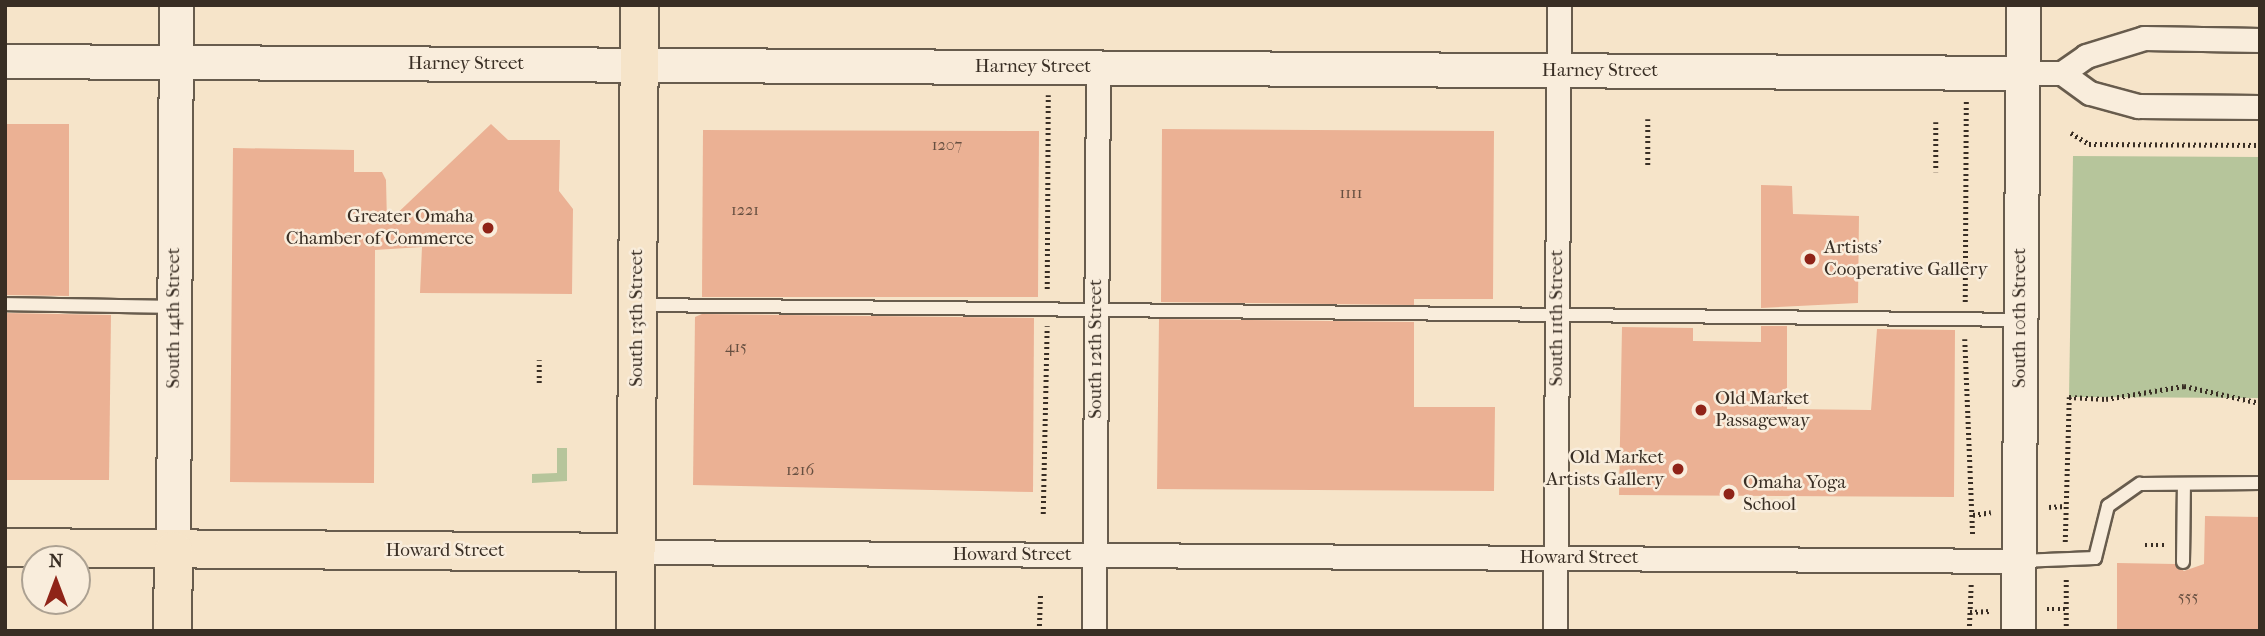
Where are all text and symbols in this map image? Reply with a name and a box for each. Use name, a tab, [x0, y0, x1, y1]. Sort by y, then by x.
street label: Harney Street	[408, 53, 524, 75]
street label: Harney Street	[975, 56, 1091, 78]
street label: Harney Street	[1542, 60, 1658, 82]
house number: 1207	[932, 135, 962, 155]
house number: 1111	[1340, 183, 1362, 203]
house number: 1221	[731, 200, 759, 220]
place label: Greater Omaha Chamber of Commerce	[286, 206, 474, 250]
marker: Greater Omaha Chamber of Commerce	[480, 220, 496, 236]
place label: Artists' Cooperative Gallery	[1824, 237, 1988, 281]
street label: South 14th Street	[163, 247, 185, 389]
street label: South 10th Street	[2009, 248, 2031, 388]
street label: South 13th Street	[626, 249, 648, 387]
street label: South 11th Street	[1546, 250, 1568, 386]
marker: Artists' Cooperative Gallery	[1802, 251, 1818, 267]
street label: South 12th Street	[1085, 279, 1107, 419]
house number: 415	[725, 337, 747, 357]
place label: Old Market Passageway	[1715, 388, 1810, 432]
marker: Old Market Passageway	[1693, 402, 1709, 418]
place label: Old Market Artists Gallery	[1546, 447, 1664, 491]
house number: 1216	[786, 460, 814, 480]
marker: Old Market Artists Gallery	[1670, 461, 1686, 477]
place label: Omaha Yoga School	[1743, 472, 1846, 516]
marker: Omaha Yoga School	[1721, 486, 1737, 502]
street label: Howard Street	[385, 540, 505, 562]
street label: Howard Street	[952, 544, 1072, 566]
north arrow	[21, 545, 91, 615]
street label: Howard Street	[1519, 547, 1639, 569]
text: N	[49, 550, 63, 572]
house number: 555	[2178, 587, 2198, 607]

